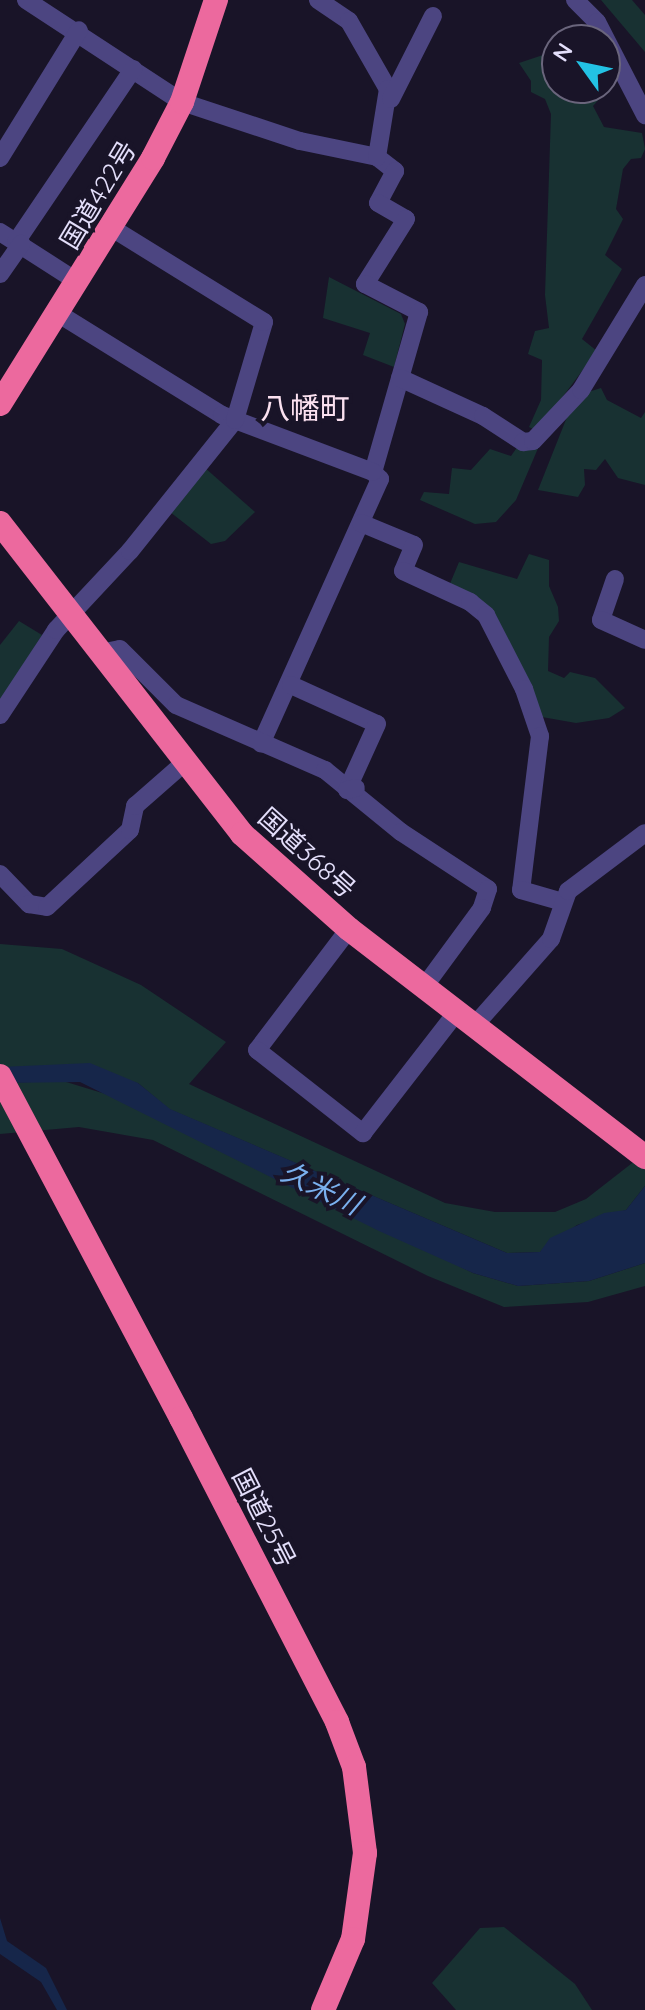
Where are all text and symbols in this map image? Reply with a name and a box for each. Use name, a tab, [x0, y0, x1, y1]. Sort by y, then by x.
north arrow	[541, 24, 621, 104]
text: N	[546, 38, 579, 66]
street label: 国道422号	[54, 135, 142, 255]
district label: 八幡町	[260, 390, 350, 426]
street label: 国道368号	[252, 801, 362, 905]
water label: 久米川	[276, 1154, 366, 1222]
street label: 国道25号	[226, 1463, 302, 1573]

